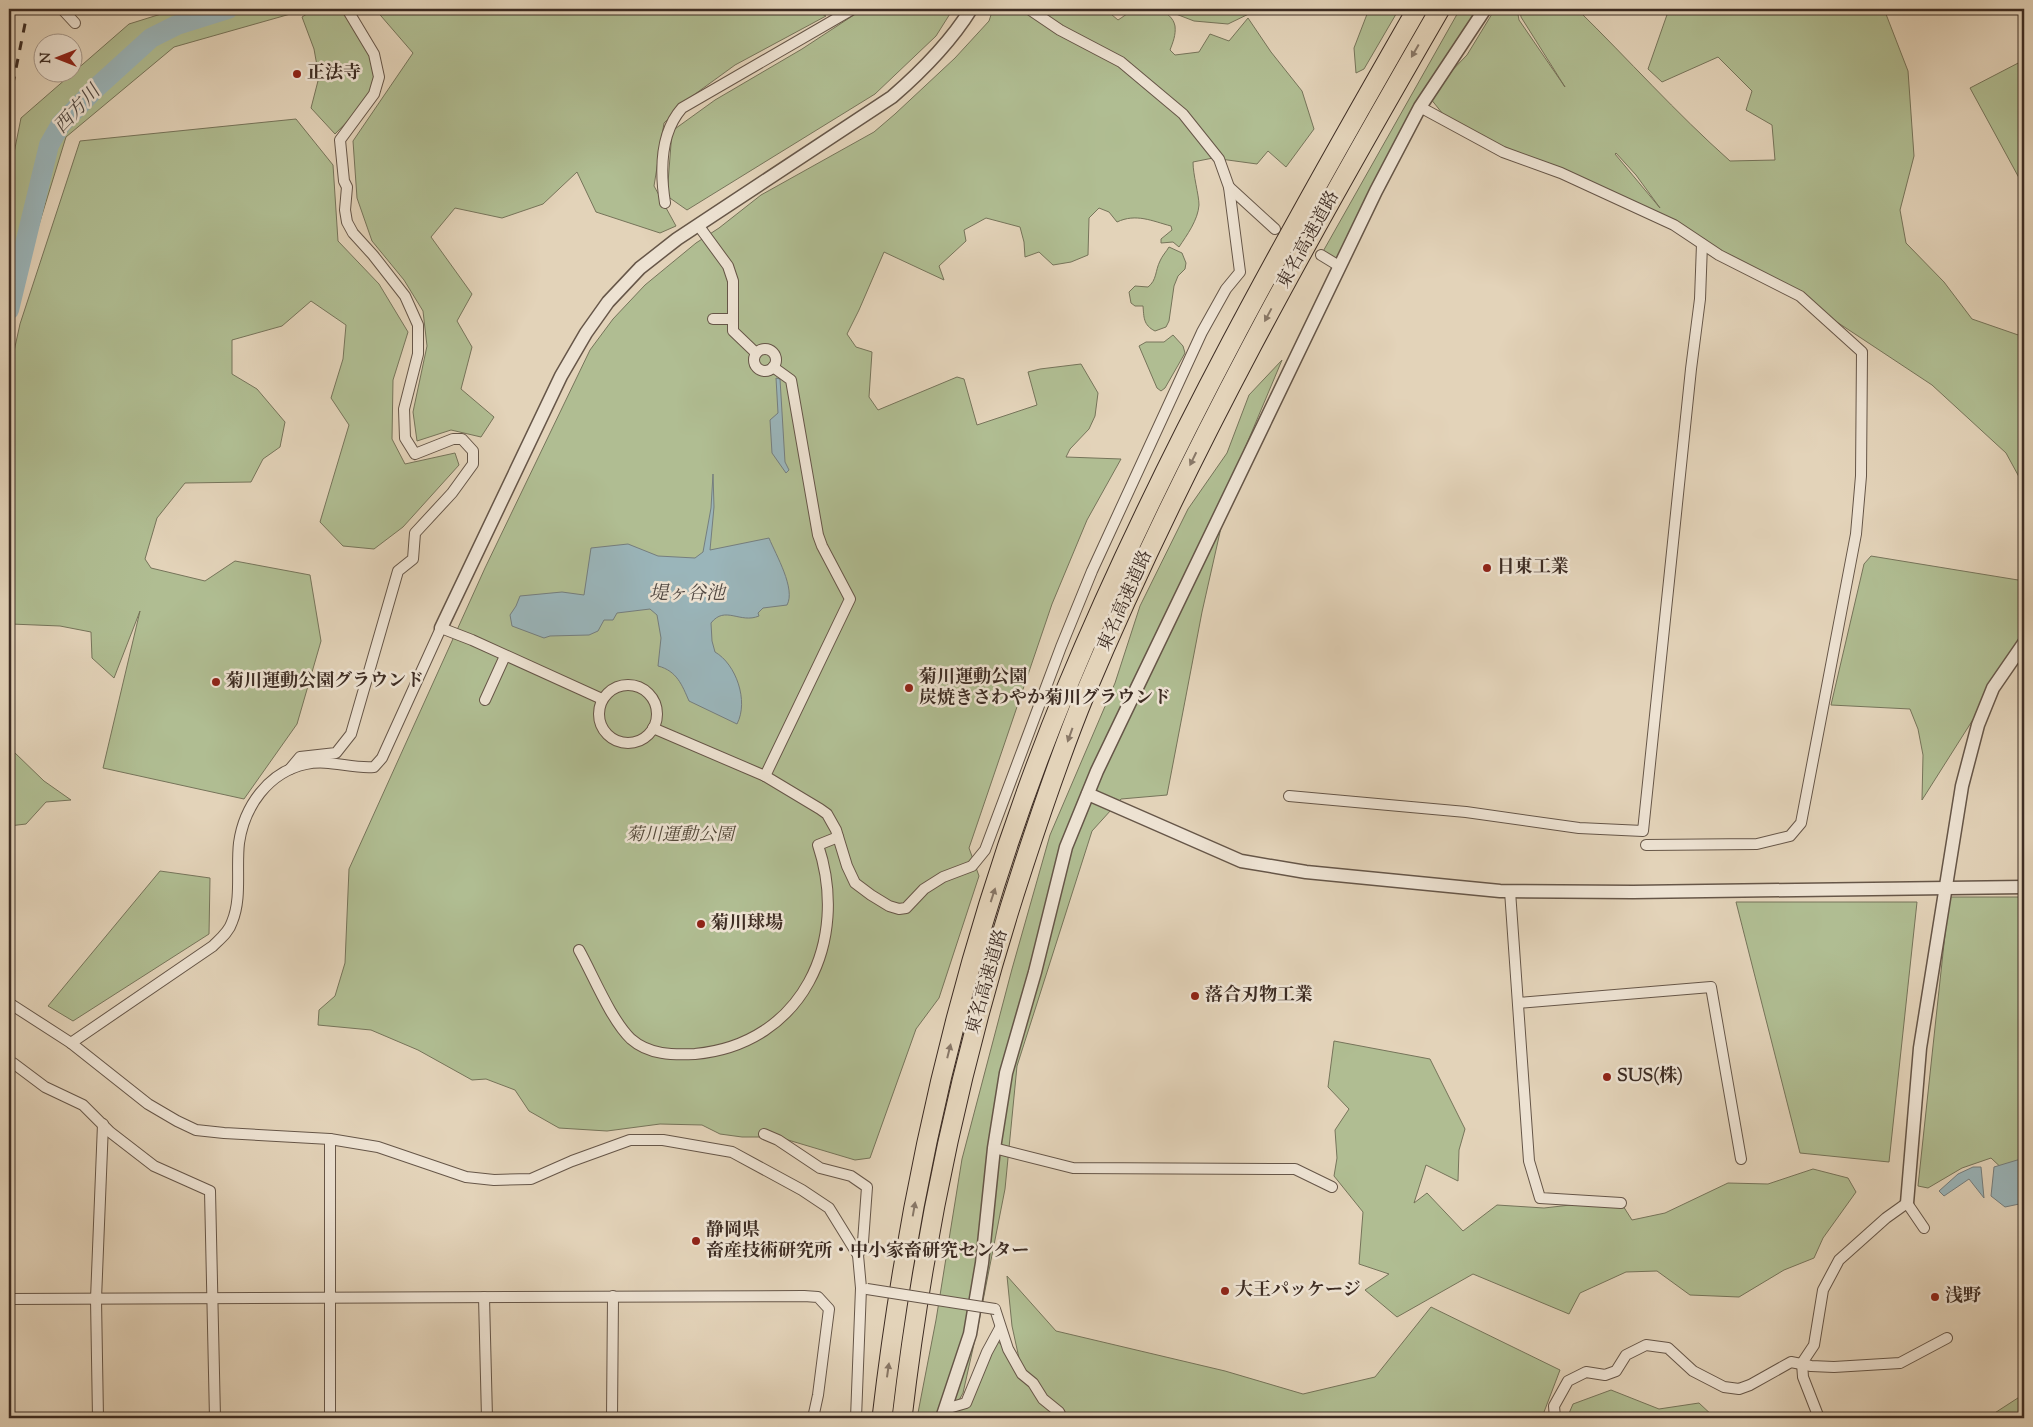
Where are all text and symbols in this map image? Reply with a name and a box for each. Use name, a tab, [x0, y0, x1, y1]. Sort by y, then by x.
north arrow	[32, 32, 82, 82]
one-way arrow	[1411, 44, 1420, 58]
text: N	[37, 52, 57, 64]
place label: 正法寺	[307, 61, 361, 87]
marker: 正法寺	[291, 68, 303, 80]
water label: 西方川	[49, 78, 109, 140]
street label: 東名高速道路	[1271, 186, 1347, 294]
one-way arrow	[1264, 308, 1272, 322]
one-way arrow	[1189, 452, 1197, 466]
street label: 東名高速道路	[1092, 546, 1160, 656]
place label: 日東工業	[1497, 555, 1569, 581]
marker: 日東工業	[1481, 562, 1493, 574]
water label: 堤ヶ谷池	[649, 581, 727, 608]
place label: 菊川運動公園 炭焼きさわやか菊川グラウンド	[919, 665, 1171, 712]
place label: 菊川運動公園グラウンド	[226, 669, 424, 695]
marker: 菊川運動公園グラウンド	[210, 676, 222, 688]
marker: 菊川運動公園 炭焼きさわやか菊川グラウンド	[903, 682, 915, 694]
one-way arrow	[1066, 728, 1073, 743]
park label: 菊川運動公園	[626, 823, 737, 849]
one-way arrow	[990, 887, 997, 902]
place label: 菊川球場	[711, 911, 783, 937]
marker: 菊川球場	[695, 918, 707, 930]
street label: 東名高速道路	[961, 927, 1015, 1037]
place label: 落合刃物工業	[1205, 983, 1313, 1009]
marker: 落合刃物工業	[1189, 990, 1201, 1002]
one-way arrow	[945, 1043, 953, 1058]
place label: SUS(株)	[1617, 1064, 1683, 1090]
marker: SUS(株)	[1601, 1071, 1613, 1083]
one-way arrow	[910, 1201, 918, 1217]
place label: 静岡県 畜産技術研究所・中小家畜研究センター	[706, 1218, 1029, 1265]
marker: 静岡県 畜産技術研究所・中小家畜研究センター	[690, 1235, 702, 1247]
place label: 大王パッケージ	[1235, 1278, 1361, 1304]
place label: 浅野	[1945, 1284, 1982, 1310]
marker: 大王パッケージ	[1219, 1285, 1231, 1297]
marker: 浅野	[1929, 1291, 1941, 1303]
one-way arrow	[884, 1362, 892, 1378]

